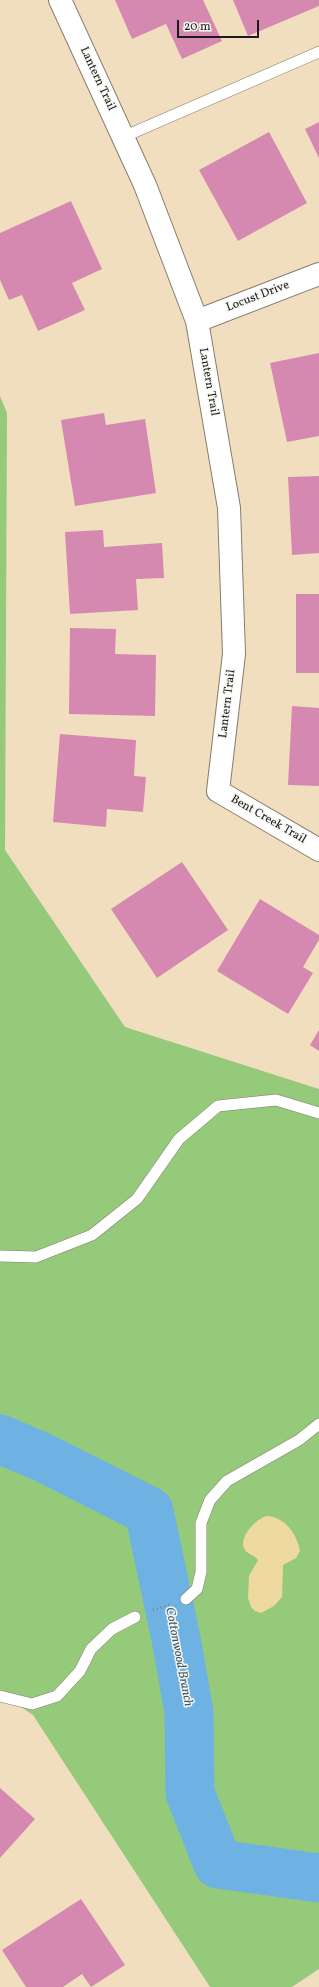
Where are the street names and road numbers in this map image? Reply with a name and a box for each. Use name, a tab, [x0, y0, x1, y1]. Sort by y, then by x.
street label: Lantern Trail	[76, 45, 118, 113]
street label: Locust Drive	[224, 278, 292, 316]
street label: Lantern Trail	[195, 347, 221, 417]
street label: Lantern Trail	[217, 669, 239, 739]
street label: Bent Creek Trail	[228, 793, 308, 847]

